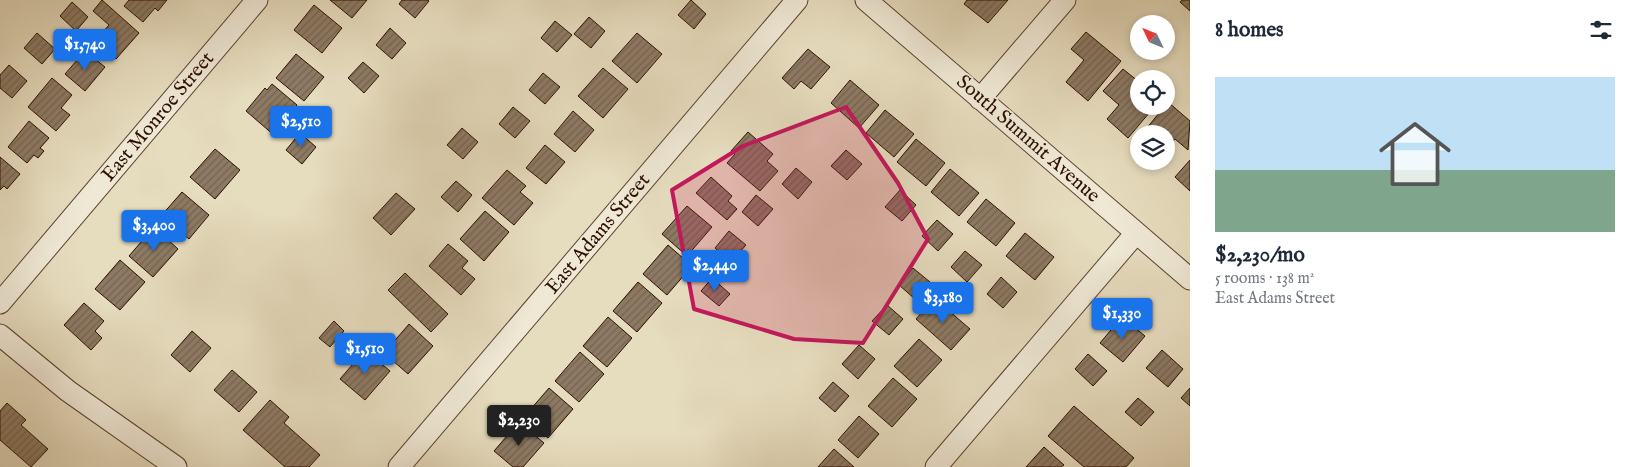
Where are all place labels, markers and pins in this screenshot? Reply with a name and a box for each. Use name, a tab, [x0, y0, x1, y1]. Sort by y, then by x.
pin: $1,740	[44, 28, 126, 71]
pin: $2,510	[260, 106, 342, 148]
pin: $3,400	[113, 210, 195, 252]
pin: $2,440	[674, 250, 756, 292]
pin: $3,180	[902, 282, 984, 324]
pin: $1,330	[1081, 298, 1163, 340]
pin: $1,510	[324, 332, 406, 375]
pin: $2,230	[478, 404, 560, 447]

